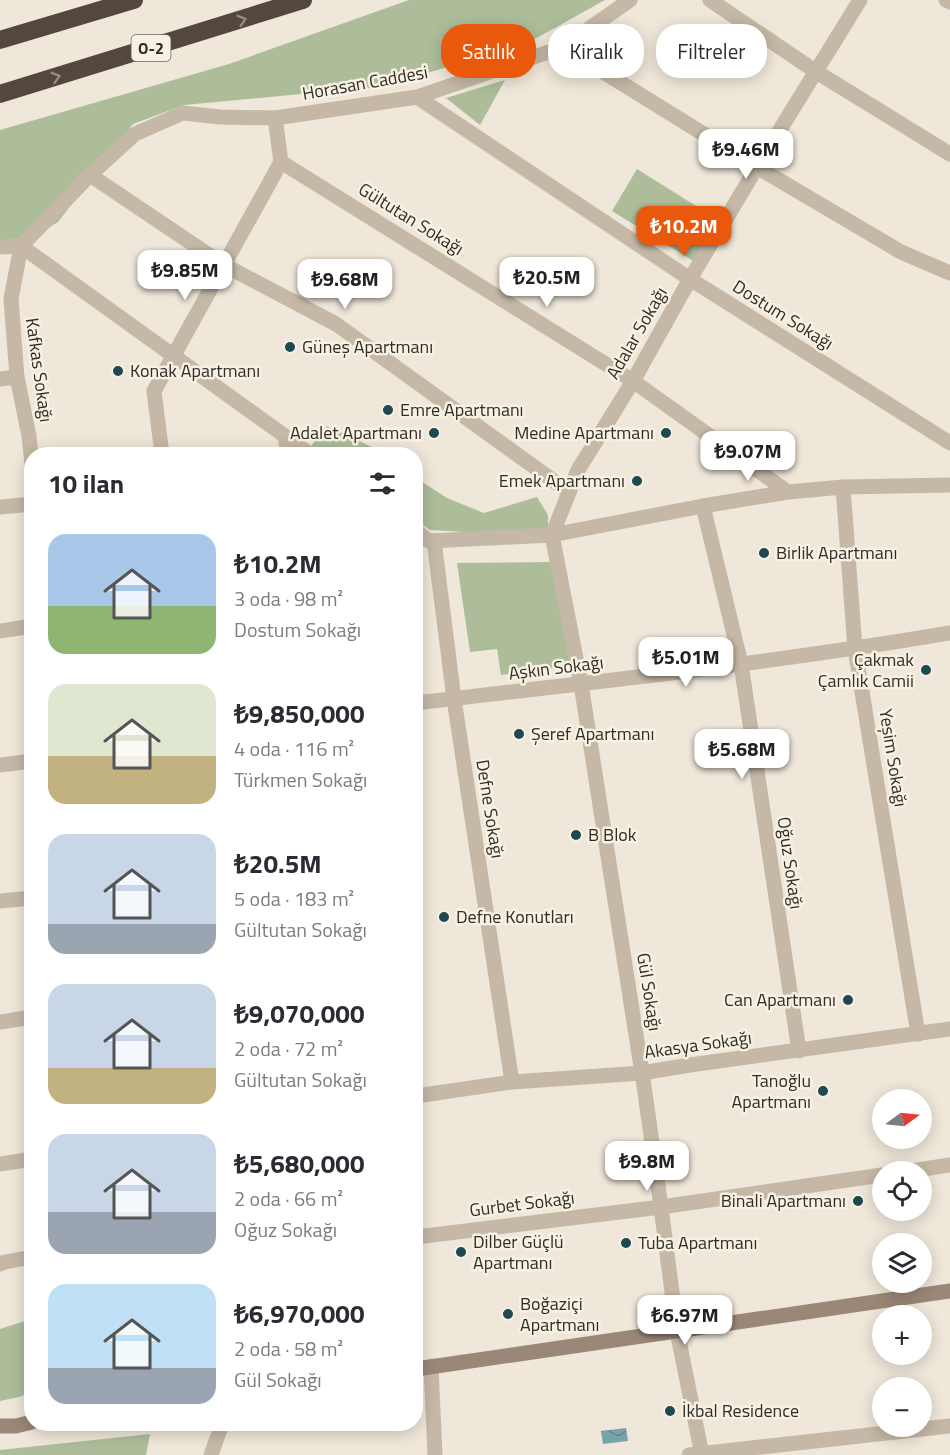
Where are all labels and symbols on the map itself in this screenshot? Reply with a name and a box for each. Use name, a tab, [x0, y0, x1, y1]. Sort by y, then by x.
one-way arrow	[236, 15, 247, 27]
road number: O-2	[132, 35, 170, 61]
street label: Horasan Caddesi	[300, 58, 430, 107]
one-way arrow	[50, 72, 61, 84]
pin: ₺9.46M	[697, 129, 795, 180]
street label: Gültutan Sokağı	[353, 175, 469, 262]
pin: ₺10.2M	[635, 206, 733, 257]
pin: ₺9.85M	[136, 250, 234, 301]
pin: ₺20.5M	[498, 257, 596, 308]
pin: ₺9.68M	[296, 259, 394, 310]
street label: Dostum Sokağı	[728, 273, 839, 356]
street label: Adalar Sokağı	[599, 282, 674, 384]
street label: Kafkas Sokağı	[19, 316, 60, 424]
place label: Güneş Apartmanı	[302, 333, 433, 360]
marker: Güneş Apartmanı	[283, 340, 297, 354]
place label: Konak Apartmanı	[130, 357, 260, 384]
marker: Konak Apartmanı	[111, 364, 125, 378]
place label: Emre Apartmanı	[400, 396, 524, 423]
marker: Emre Apartmanı	[381, 403, 395, 417]
place label: Adalet Apartmanı	[290, 419, 422, 446]
place label: Medine Apartmanı	[514, 419, 654, 446]
marker: Adalet Apartmanı	[427, 426, 441, 440]
marker: Medine Apartmanı	[659, 426, 673, 440]
pin: ₺9.07M	[699, 431, 797, 482]
place label: Emek Apartmanı	[499, 467, 625, 494]
marker: Emek Apartmanı	[630, 474, 644, 488]
place label: Birlik Apartmanı	[776, 539, 897, 566]
marker: Birlik Apartmanı	[757, 546, 771, 560]
pin: ₺5.01M	[637, 637, 735, 688]
place label: Çakmak Çamlık Camii	[818, 646, 914, 694]
street label: Aşkın Sokağı	[507, 648, 605, 687]
marker: Çakmak Çamlık Camii	[919, 663, 933, 677]
street label: Yeşim Sokağı	[872, 707, 915, 809]
place label: Şeref Apartmanı	[531, 720, 654, 747]
marker: Şeref Apartmanı	[512, 727, 526, 741]
pin: ₺5.68M	[693, 729, 791, 780]
street label: Defne Sokağı	[469, 758, 512, 860]
street label: Oğuz Sokağı	[771, 815, 810, 911]
place label: B Blok	[588, 821, 637, 848]
marker: B Blok	[569, 828, 583, 842]
place label: Defne Konutları	[456, 903, 574, 930]
marker: Defne Konutları	[437, 910, 451, 924]
street label: Gül Sokağı	[630, 951, 669, 1033]
place label: Can Apartmanı	[724, 986, 836, 1013]
marker: Can Apartmanı	[841, 993, 855, 1007]
street label: Akasya Sokağı	[643, 1024, 753, 1065]
place label: Tanoğlu Apartmanı	[732, 1067, 811, 1115]
marker: Tanoğlu Apartmanı	[816, 1084, 830, 1098]
north arrow	[872, 1089, 932, 1149]
pin: ₺9.8M	[605, 1141, 689, 1192]
street label: Gurbet Sokağı	[468, 1184, 576, 1223]
place label: Binali Apartmanı	[721, 1187, 846, 1214]
marker: Binali Apartmanı	[851, 1194, 865, 1208]
place label: Dilber Güçlü Apartmanı	[473, 1228, 564, 1276]
place label: Tuba Apartmanı	[638, 1229, 757, 1256]
marker: Tuba Apartmanı	[619, 1236, 633, 1250]
marker: Dilber Güçlü Apartmanı	[454, 1245, 468, 1259]
place label: Boğaziçi Apartmanı	[520, 1290, 599, 1338]
pin: ₺6.97M	[636, 1295, 734, 1346]
marker: Boğaziçi Apartmanı	[501, 1307, 515, 1321]
place label: İkbal Residence	[682, 1397, 799, 1424]
marker: İkbal Residence	[663, 1404, 677, 1418]

